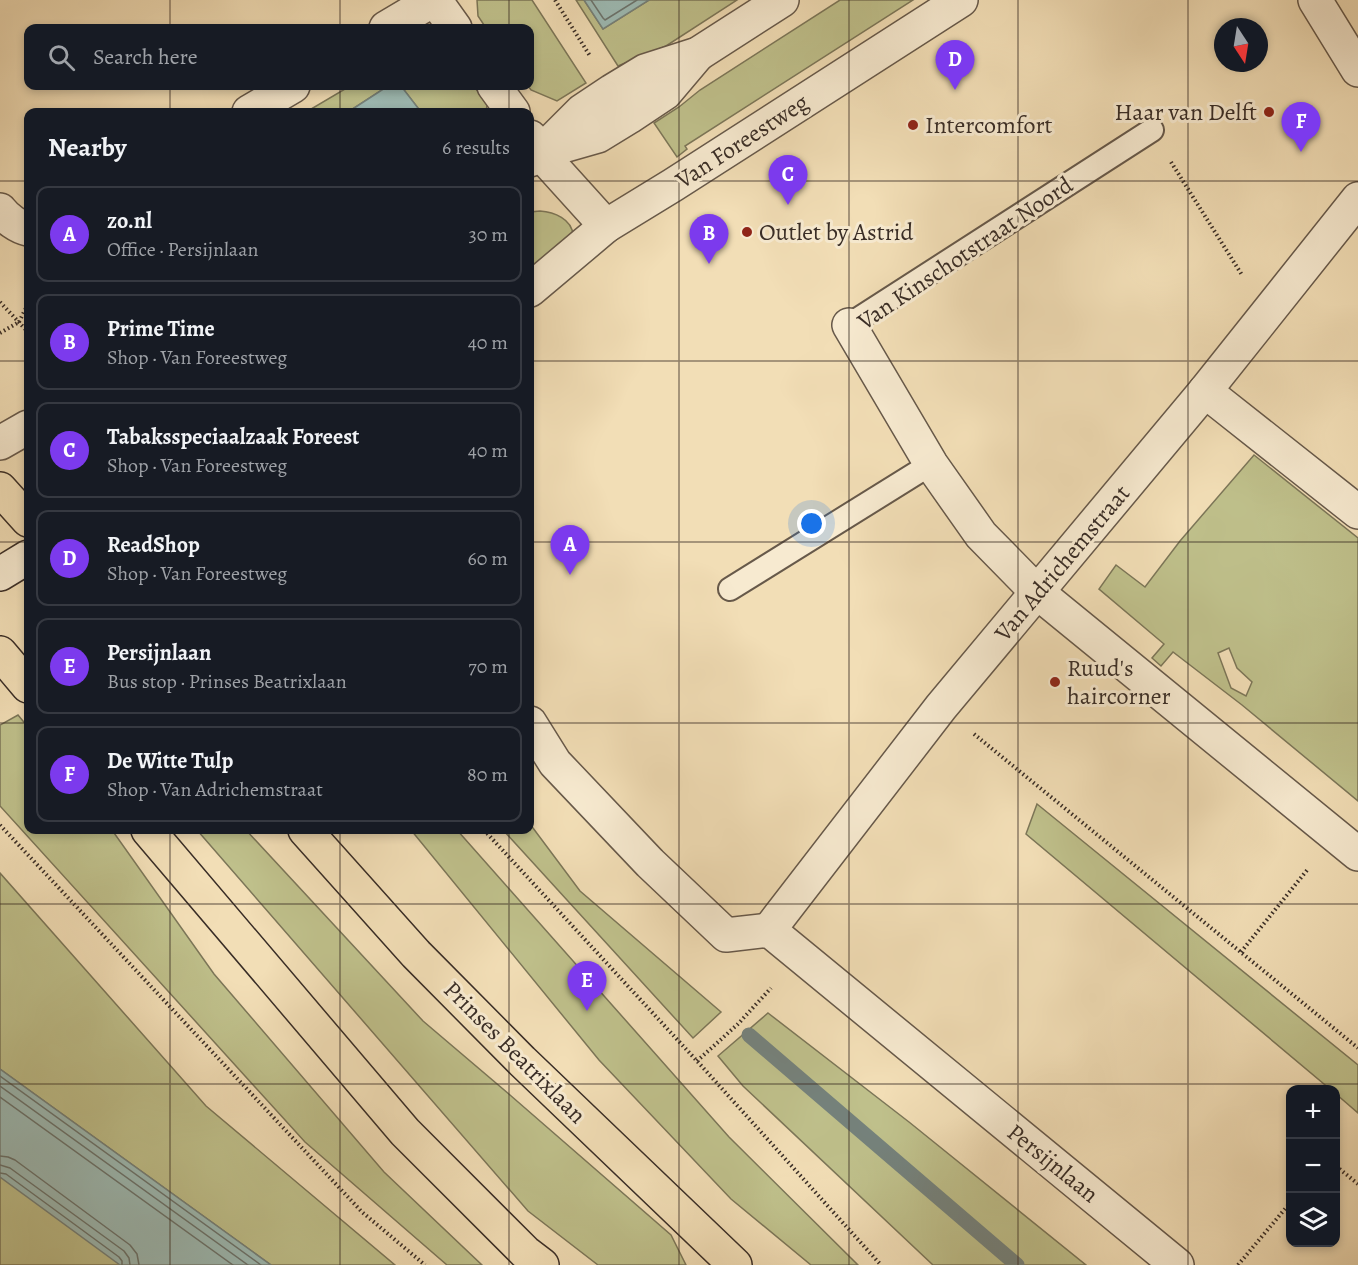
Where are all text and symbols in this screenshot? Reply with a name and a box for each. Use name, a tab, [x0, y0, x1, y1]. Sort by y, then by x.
north arrow	[1214, 18, 1268, 72]
search box	[24, 24, 534, 90]
pin: D	[936, 40, 974, 90]
icon: search	[45, 41, 78, 74]
text: Search here	[93, 42, 198, 72]
street label: Van Foreestweg	[669, 86, 814, 196]
place label: Haar van Delft	[1115, 96, 1257, 128]
pin: F	[1282, 102, 1320, 152]
marker: Haar van Delft	[1262, 105, 1276, 119]
place label: Intercomfort	[925, 109, 1053, 141]
marker: Intercomfort	[906, 118, 920, 132]
text: Nearby	[48, 130, 127, 165]
text: 6 results	[442, 134, 510, 161]
pin: C	[768, 156, 808, 205]
street label: Van Kinschotstraat Noord	[850, 169, 1079, 338]
text: zo.nl	[107, 206, 152, 236]
pin: B	[690, 214, 728, 264]
place label: Outlet by Astrid	[759, 216, 914, 248]
text: A	[63, 221, 76, 248]
text: 30 m	[468, 221, 508, 248]
marker: Outlet by Astrid	[740, 225, 754, 239]
text: Office · Persijnlaan	[107, 236, 258, 263]
text: Prime Time	[107, 314, 215, 344]
text: B	[63, 329, 76, 356]
text: 40 m	[468, 329, 508, 356]
text: Shop · Van Foreestweg	[107, 344, 287, 371]
text: Tabaksspeciaalzaak Foreest	[107, 422, 359, 452]
text: C	[63, 437, 76, 464]
text: 40 m	[468, 437, 508, 464]
text: Shop · Van Foreestweg	[107, 452, 287, 479]
street label: Van Adrichemstraat	[986, 478, 1137, 649]
your location	[797, 509, 826, 538]
pin: A	[550, 526, 590, 575]
text: ReadShop	[107, 530, 200, 560]
text: D	[63, 545, 76, 572]
text: 60 m	[468, 545, 508, 572]
text: Shop · Van Foreestweg	[107, 560, 287, 587]
text: Persijnlaan	[107, 638, 211, 668]
place label: Ruud's haircorner	[1067, 652, 1171, 712]
text: E	[64, 653, 75, 680]
text: 70 m	[468, 653, 508, 680]
text: Bus stop · Prinses Beatrixlaan	[107, 668, 347, 695]
marker: Ruud's haircorner	[1048, 675, 1062, 689]
text: De Witte Tulp	[107, 746, 233, 776]
text: F	[64, 761, 75, 788]
text: 80 m	[467, 761, 508, 788]
text: Shop · Van Adrichemstraat	[107, 776, 323, 803]
pin: E	[568, 962, 606, 1011]
street label: Prinses Beatrixlaan	[437, 974, 593, 1130]
map controls	[1286, 1085, 1340, 1247]
button: +	[1286, 1085, 1340, 1139]
street label: Persijnlaan	[1001, 1116, 1105, 1210]
button: −	[1286, 1139, 1340, 1193]
button: layers	[1286, 1193, 1340, 1247]

